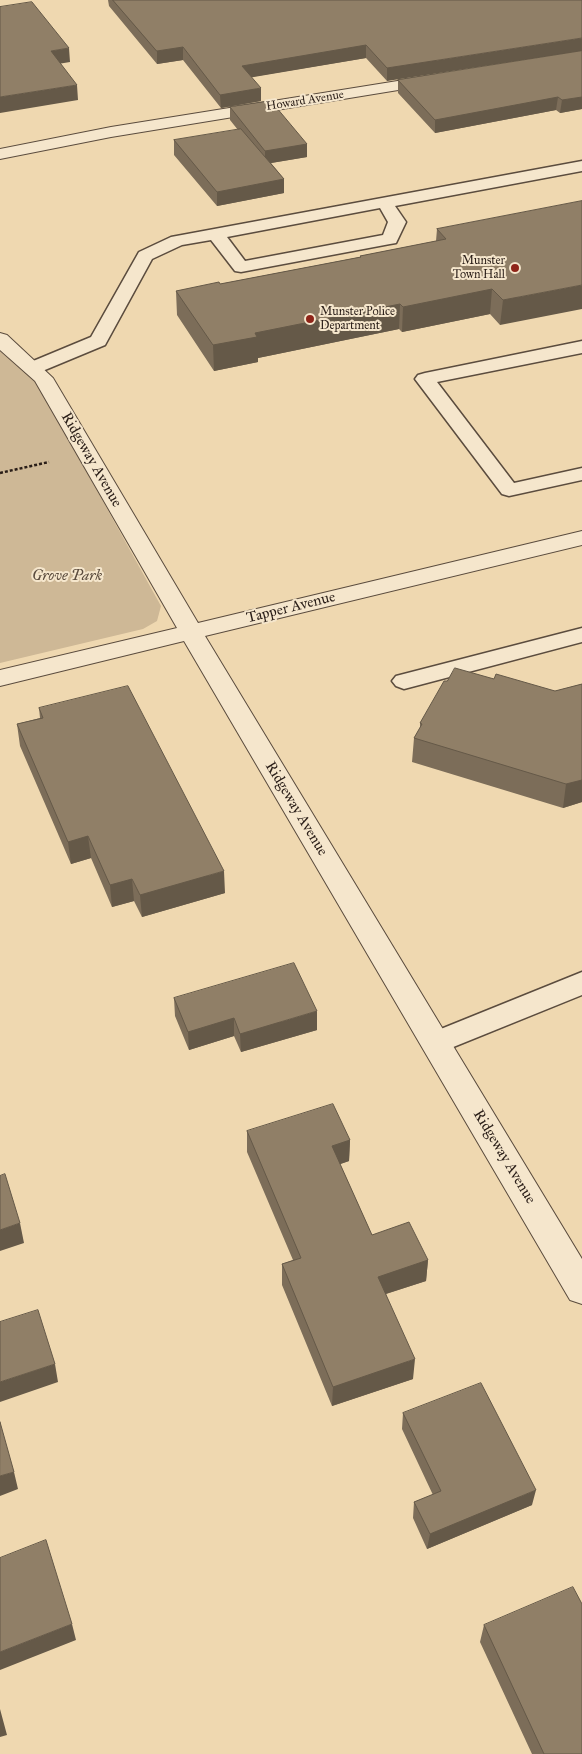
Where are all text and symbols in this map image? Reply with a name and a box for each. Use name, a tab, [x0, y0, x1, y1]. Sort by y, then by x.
street label: Howard Avenue	[265, 88, 345, 114]
place label: Munster Town Hall	[453, 254, 505, 282]
marker: Munster Town Hall	[509, 262, 521, 274]
place label: Munster Police Department	[320, 305, 395, 333]
marker: Munster Police Department	[304, 313, 316, 325]
street label: Ridgeway Avenue	[57, 409, 125, 511]
park label: Grove Park	[32, 567, 102, 585]
street label: Tapper Avenue	[245, 588, 337, 628]
street label: Ridgeway Avenue	[261, 759, 331, 859]
street label: Ridgeway Avenue	[469, 1107, 539, 1207]

